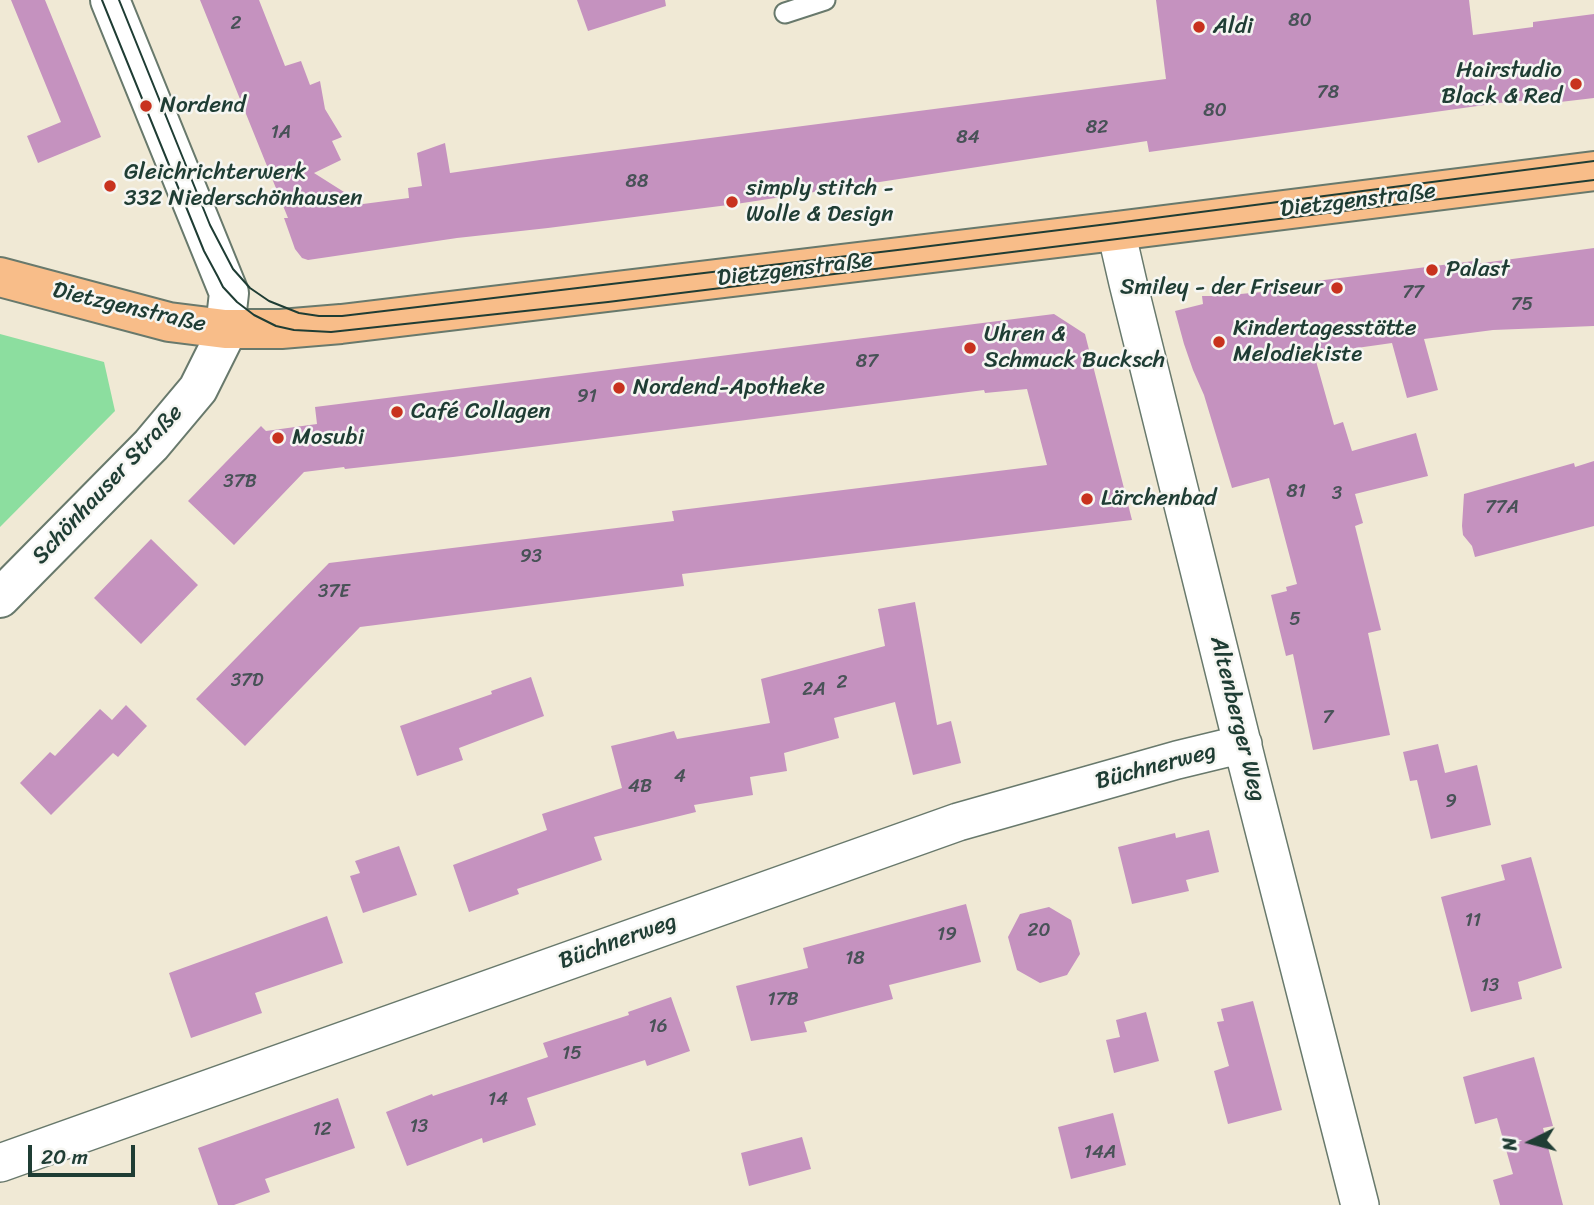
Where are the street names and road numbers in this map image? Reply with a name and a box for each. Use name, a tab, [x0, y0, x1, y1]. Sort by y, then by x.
street label: Dietzgenstraße	[1279, 178, 1437, 224]
street label: Dietzgenstraße	[716, 247, 874, 293]
street label: Dietzgenstraße	[50, 277, 208, 339]
street label: Schönhauser Straße	[27, 399, 189, 571]
street label: Altenberger Weg	[1203, 634, 1271, 804]
street label: Büchnerweg	[1093, 738, 1219, 796]
street label: Büchnerweg	[555, 908, 681, 976]

